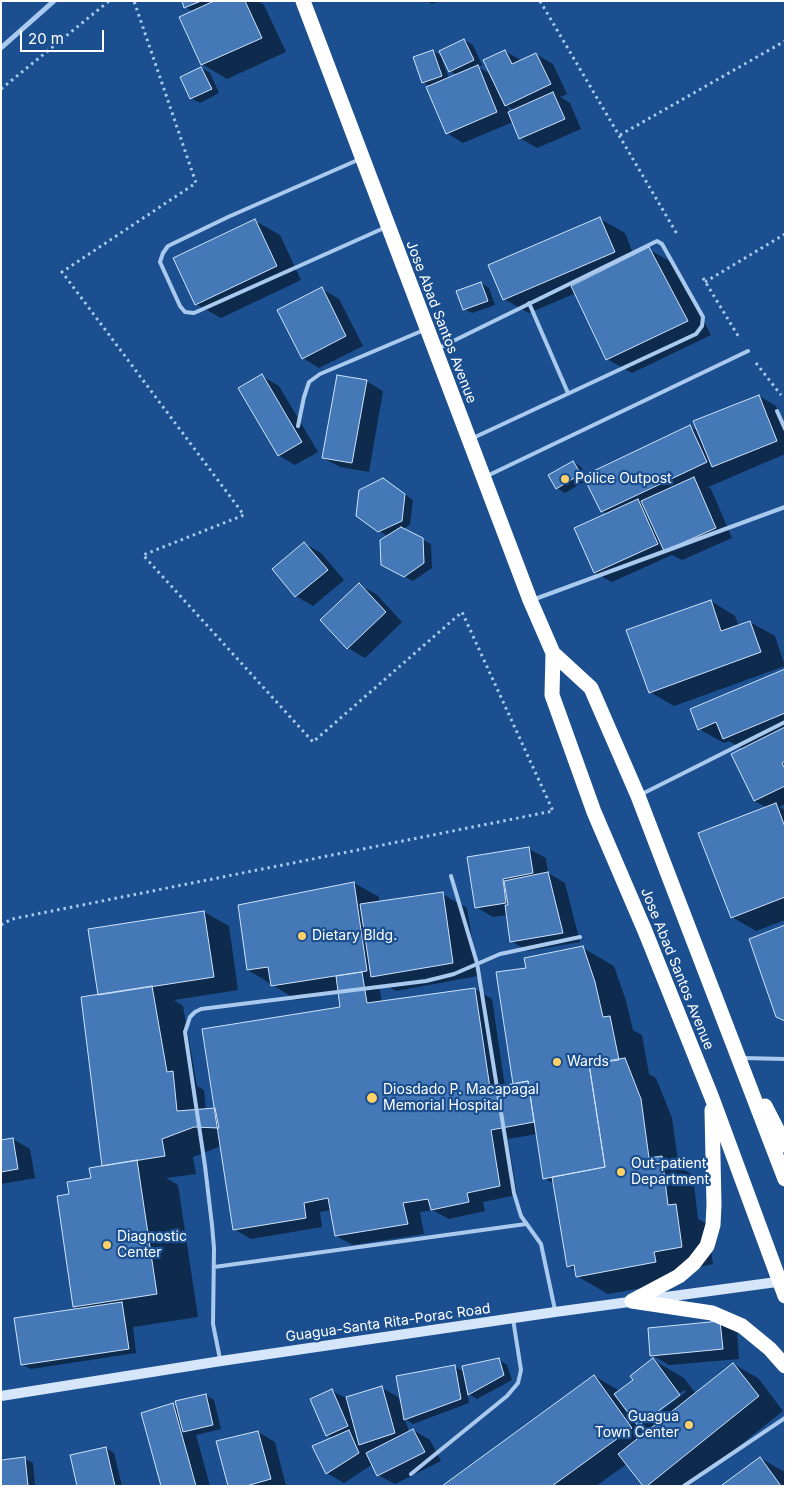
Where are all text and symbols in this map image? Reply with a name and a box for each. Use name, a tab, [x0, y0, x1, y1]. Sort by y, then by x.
scale bar	[22, 20, 106, 52]
text: 20 m	[28, 29, 64, 48]
street label: Jose Abad Santos Avenue	[402, 238, 480, 406]
place label: Police Outpost	[575, 471, 672, 487]
marker: Police Outpost	[559, 473, 571, 485]
street label: Jose Abad Santos Avenue	[637, 886, 717, 1052]
place label: Dietary Bldg.	[312, 928, 397, 944]
marker: Dietary Bldg.	[296, 930, 308, 942]
place label: Wards	[567, 1054, 609, 1070]
marker: Wards	[551, 1056, 563, 1068]
place label: Diosdado P. Macapagal Memorial Hospital	[383, 1082, 539, 1114]
marker: Diosdado P. Macapagal Memorial Hospital	[365, 1091, 379, 1105]
place label: Out-patient Department	[631, 1156, 709, 1188]
marker: Out-patient Department	[615, 1166, 627, 1178]
place label: Diagnostic Center	[117, 1229, 187, 1262]
marker: Diagnostic Center	[101, 1239, 113, 1251]
street label: Guagua-Santa Rita-Porac Road	[284, 1300, 492, 1346]
place label: Guagua Town Center	[595, 1409, 679, 1441]
marker: Guagua Town Center	[683, 1419, 695, 1431]

